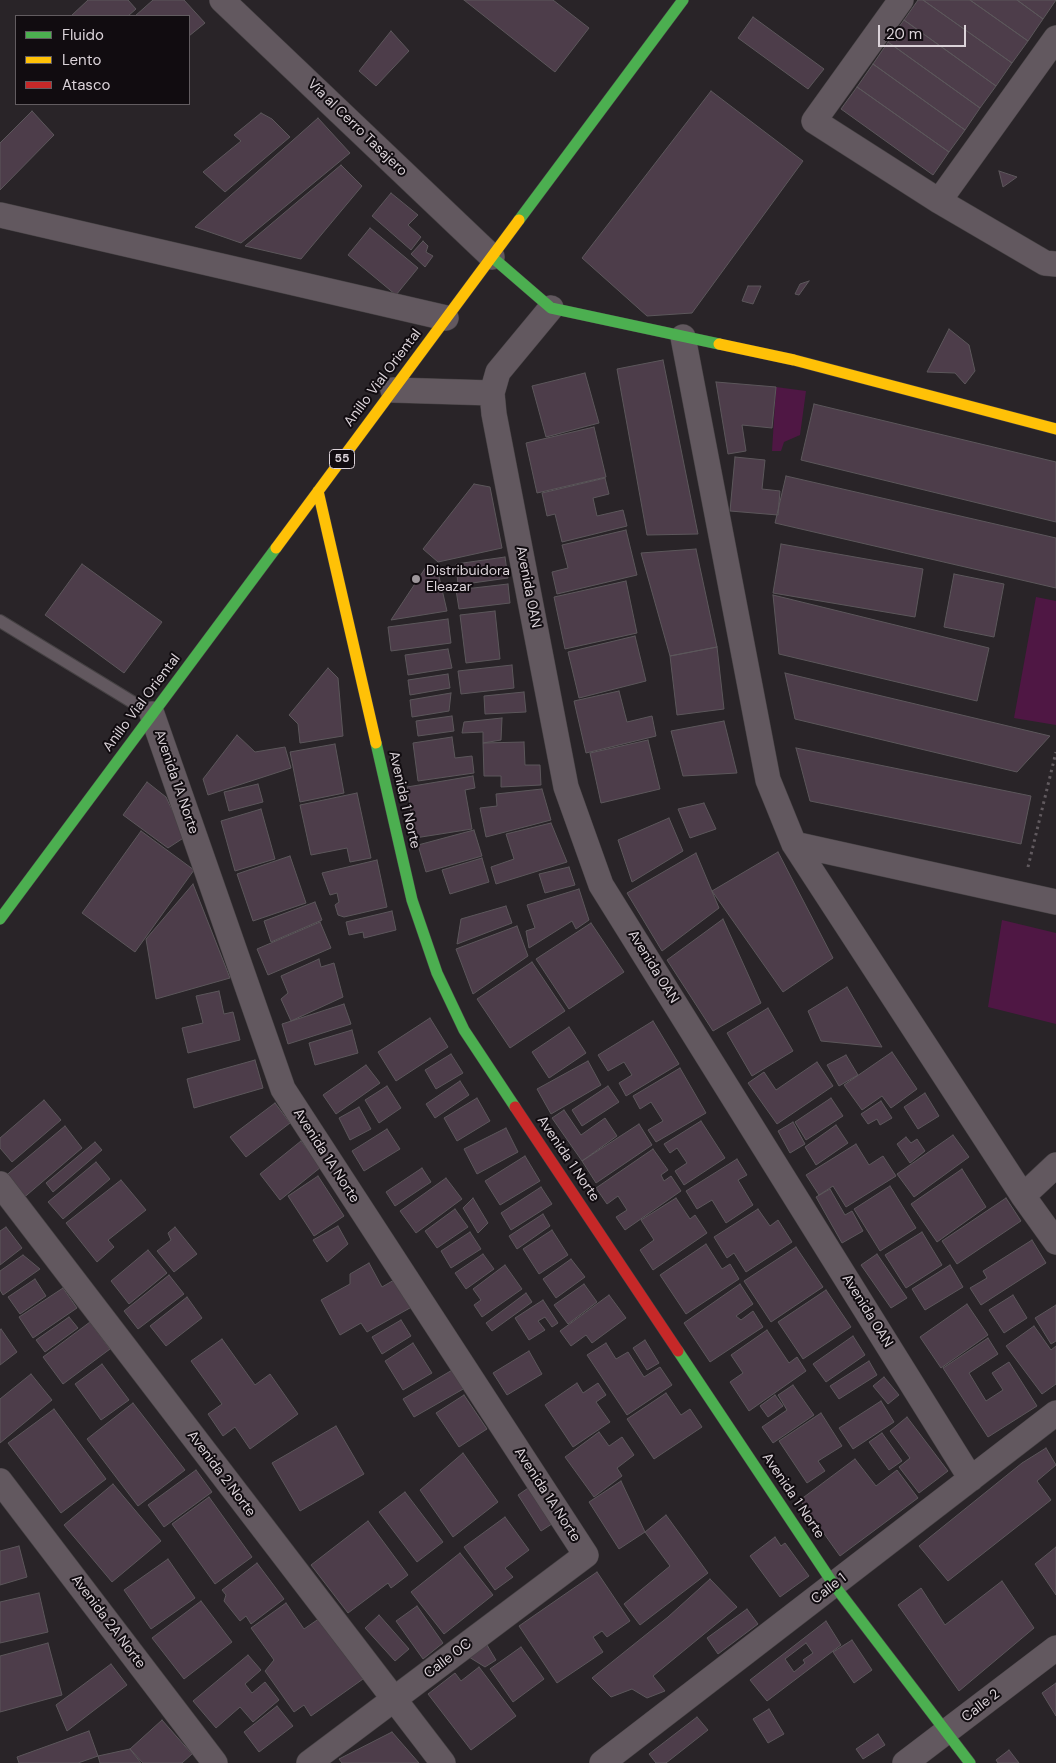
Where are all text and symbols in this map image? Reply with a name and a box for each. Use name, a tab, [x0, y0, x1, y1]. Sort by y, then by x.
legend	[15, 15, 190, 105]
scale bar	[881, 15, 968, 47]
text: 20 m	[886, 24, 922, 44]
text: Fluido	[62, 25, 104, 45]
text: Lento	[62, 50, 101, 70]
text: Atasco	[62, 75, 110, 95]
street label: Vía al Cerro Tasajero	[304, 76, 410, 180]
street label: Anillo Vial Oriental	[341, 326, 425, 430]
road number: 55	[330, 449, 354, 468]
street label: Avenida 0AN	[512, 545, 544, 629]
place label: Distribuidora Eleazar	[426, 563, 510, 596]
marker: Distribuidora Eleazar	[410, 573, 422, 585]
street label: Anillo Vial Oriental	[100, 651, 184, 755]
street label: Avenida 1A Norte	[150, 728, 202, 836]
street label: Avenida 1 Norte	[385, 750, 423, 850]
street label: Avenida 0AN	[624, 927, 682, 1007]
street label: Avenida 1A Norte	[289, 1106, 363, 1206]
street label: Avenida 1 Norte	[533, 1113, 603, 1205]
street label: Avenida 0AN	[838, 1271, 896, 1351]
street label: Avenida 2 Norte	[183, 1428, 259, 1520]
street label: Avenida 1A Norte	[510, 1445, 584, 1545]
street label: Avenida 1 Norte	[758, 1450, 828, 1542]
street label: Calle 1	[808, 1570, 850, 1608]
street label: Avenida 2A Norte	[67, 1572, 149, 1672]
street label: Calle 0C	[421, 1636, 475, 1682]
street label: Calle 2	[959, 1686, 1003, 1726]

